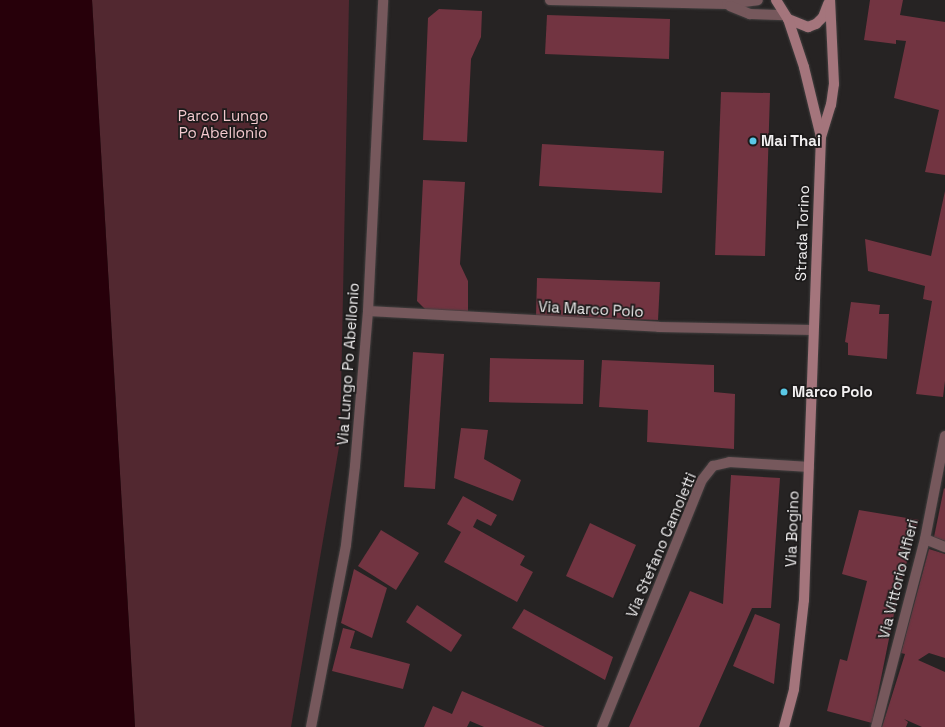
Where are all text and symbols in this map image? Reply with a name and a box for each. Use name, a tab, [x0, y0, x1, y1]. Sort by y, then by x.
park label: Parco Lungo Po Abellonio	[178, 106, 268, 141]
place label: Mai Thai	[761, 132, 821, 150]
marker: Mai Thai	[748, 136, 758, 146]
street label: Strada Torino	[791, 184, 813, 282]
street label: Via Lungo Po Abellonio	[333, 282, 363, 446]
street label: Via Marco Polo	[538, 297, 644, 321]
place label: Marco Polo	[792, 383, 873, 401]
marker: Marco Polo	[779, 387, 789, 397]
street label: Via Stefano Camoletti	[622, 470, 700, 620]
street label: Via Bogino	[782, 491, 802, 567]
street label: Via Vittorio Alfieri	[874, 517, 922, 641]

